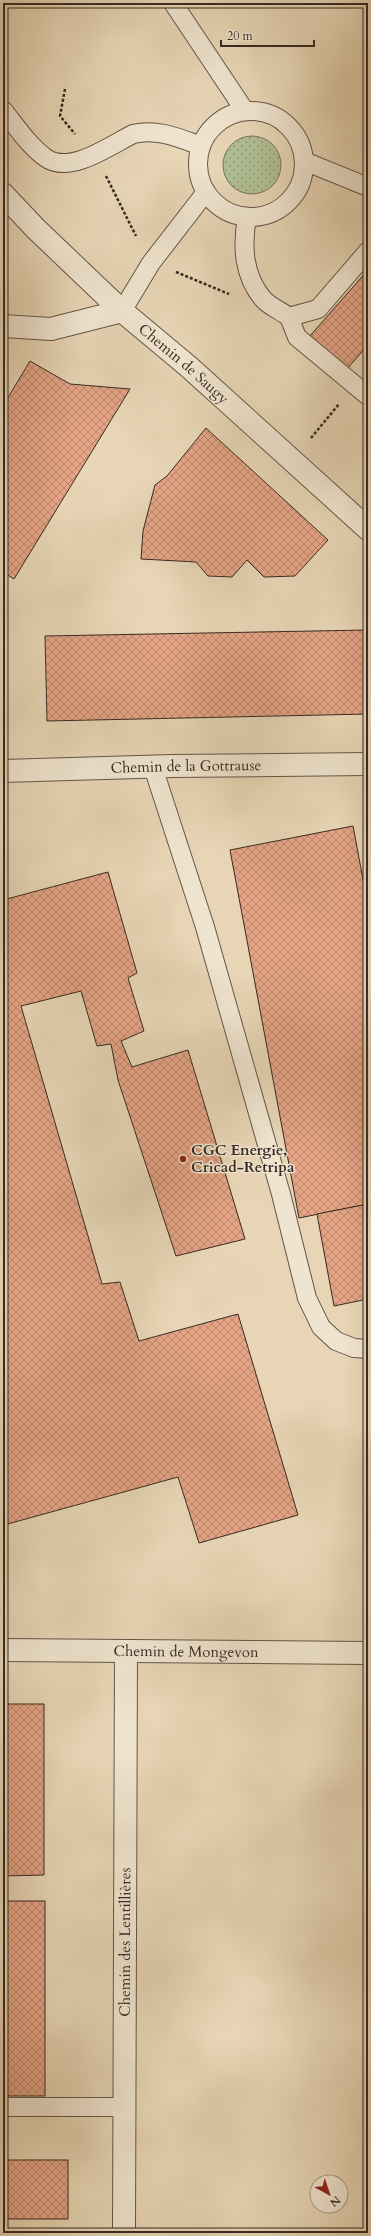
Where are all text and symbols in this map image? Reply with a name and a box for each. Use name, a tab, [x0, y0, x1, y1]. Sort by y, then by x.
scale bar	[221, 22, 314, 48]
text: 20 m	[227, 28, 254, 44]
street label: Chemin de Saugy	[134, 319, 233, 408]
street label: Chemin de la Gottrause	[110, 755, 262, 778]
place label: CGC Energie, Cricad-Retripa	[191, 1140, 295, 1177]
marker: CGC Energie, Cricad-Retripa	[178, 1154, 188, 1164]
street label: Chemin de Mongevon	[113, 1641, 259, 1662]
street label: Chemin des Lentillières	[115, 1867, 135, 2017]
north arrow	[309, 2174, 349, 2214]
text: N	[326, 2192, 344, 2210]

